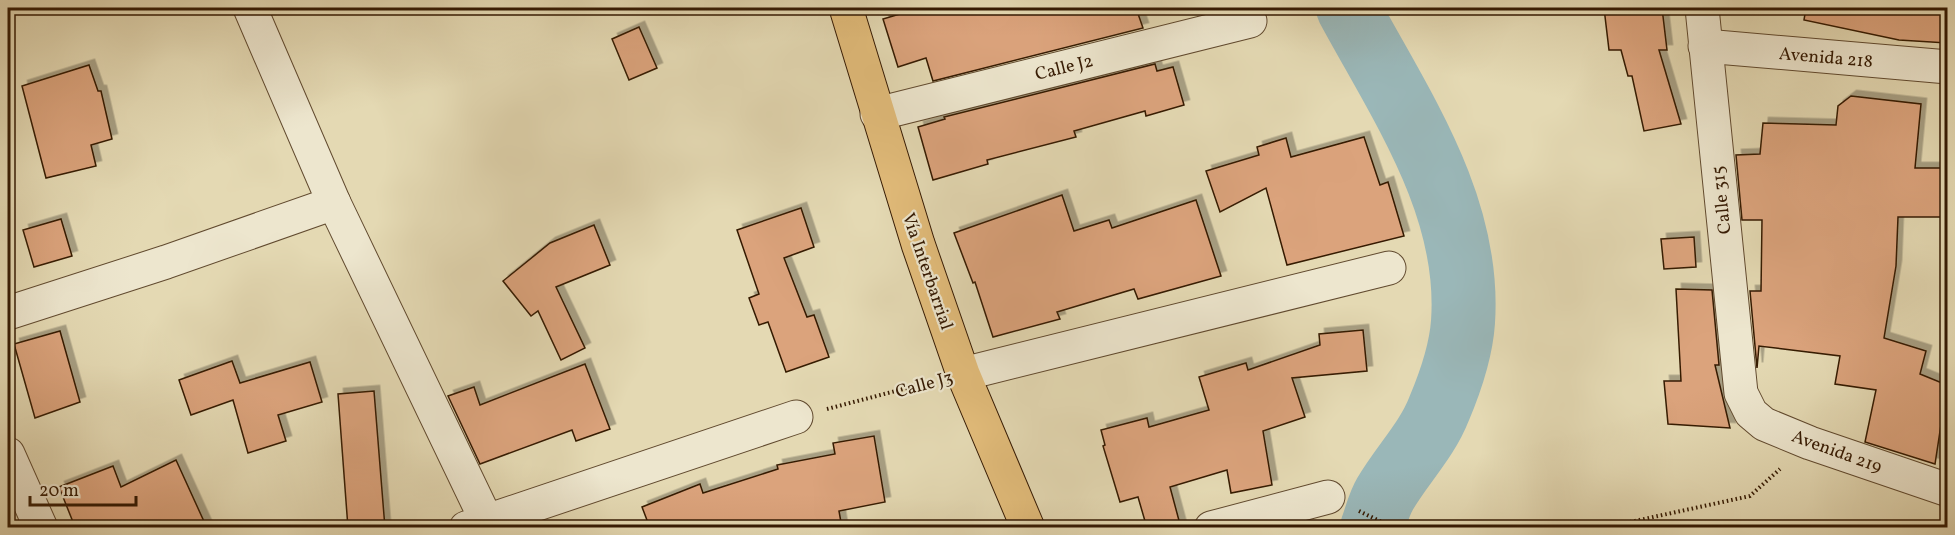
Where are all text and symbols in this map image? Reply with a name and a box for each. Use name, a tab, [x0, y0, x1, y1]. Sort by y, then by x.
street label: Avenida 218	[1778, 42, 1874, 75]
street label: Calle J2	[1033, 49, 1096, 88]
street label: Calle 315	[1706, 164, 1739, 235]
street label: Vía Interbarrial	[895, 210, 958, 333]
street label: Calle J3	[893, 366, 956, 405]
street label: Avenida 219	[1788, 425, 1885, 480]
scale bar	[30, 469, 136, 507]
text: 20 m	[39, 479, 79, 504]

